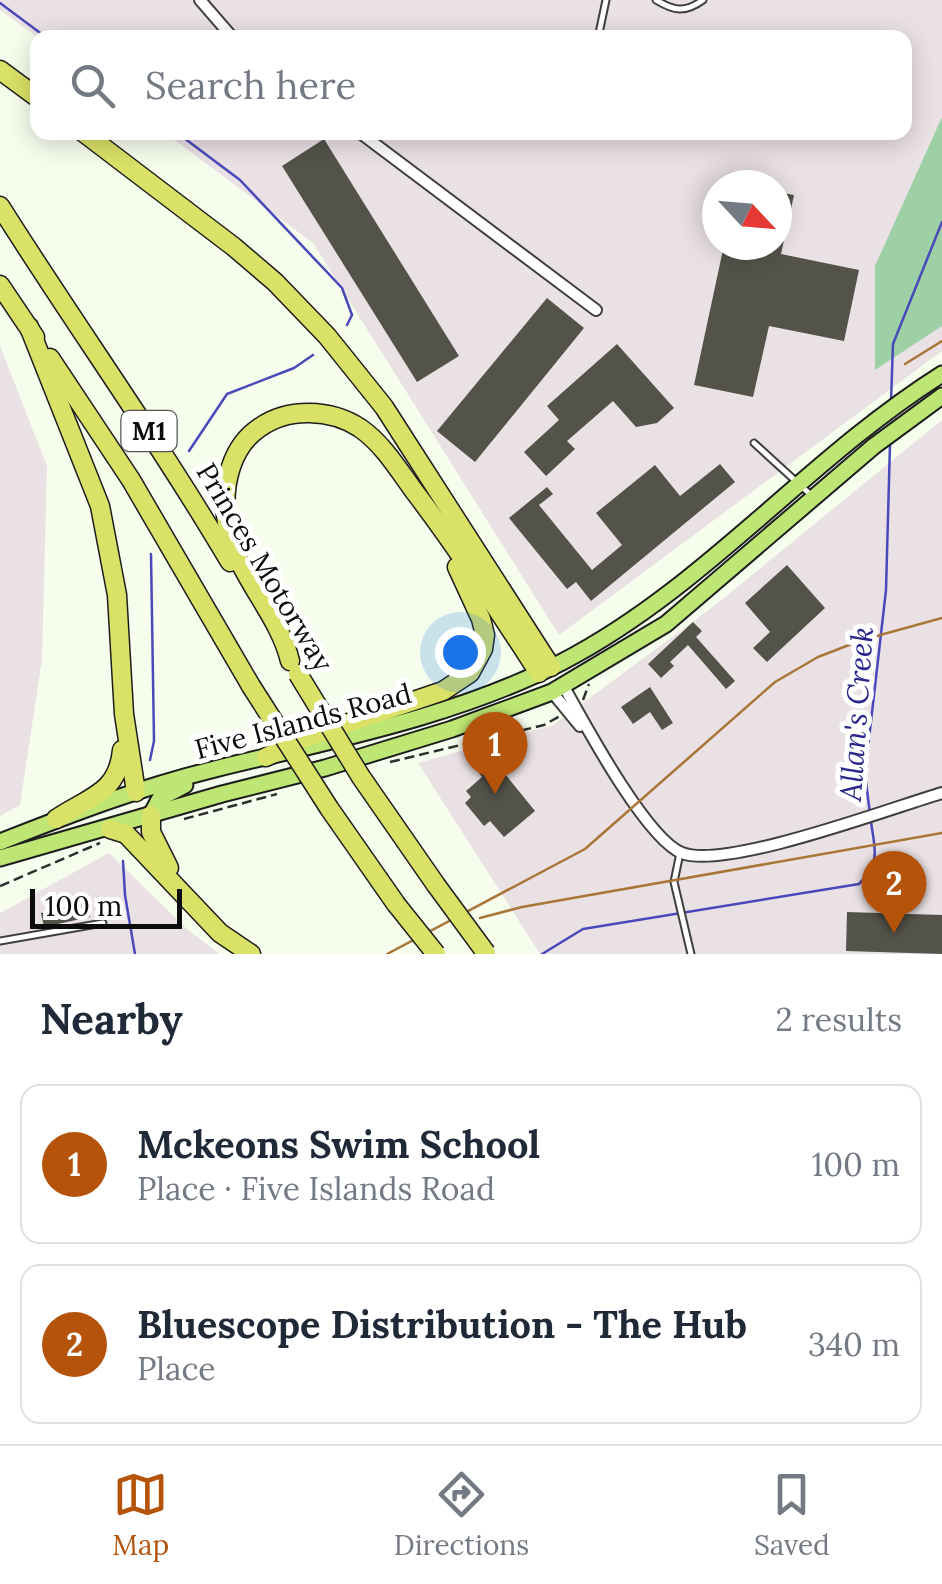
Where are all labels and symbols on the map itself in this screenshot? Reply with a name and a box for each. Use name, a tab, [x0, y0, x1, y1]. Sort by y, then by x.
north arrow	[702, 170, 792, 260]
road number: M1	[122, 411, 176, 451]
street label: Princes Motorway	[189, 456, 342, 678]
water label: Allan's Creek	[831, 625, 881, 804]
your location	[435, 627, 486, 678]
street label: Five Islands Road	[191, 675, 415, 767]
pin: 1	[462, 712, 528, 794]
pin: 2	[862, 850, 926, 933]
scale bar	[30, 884, 182, 928]

